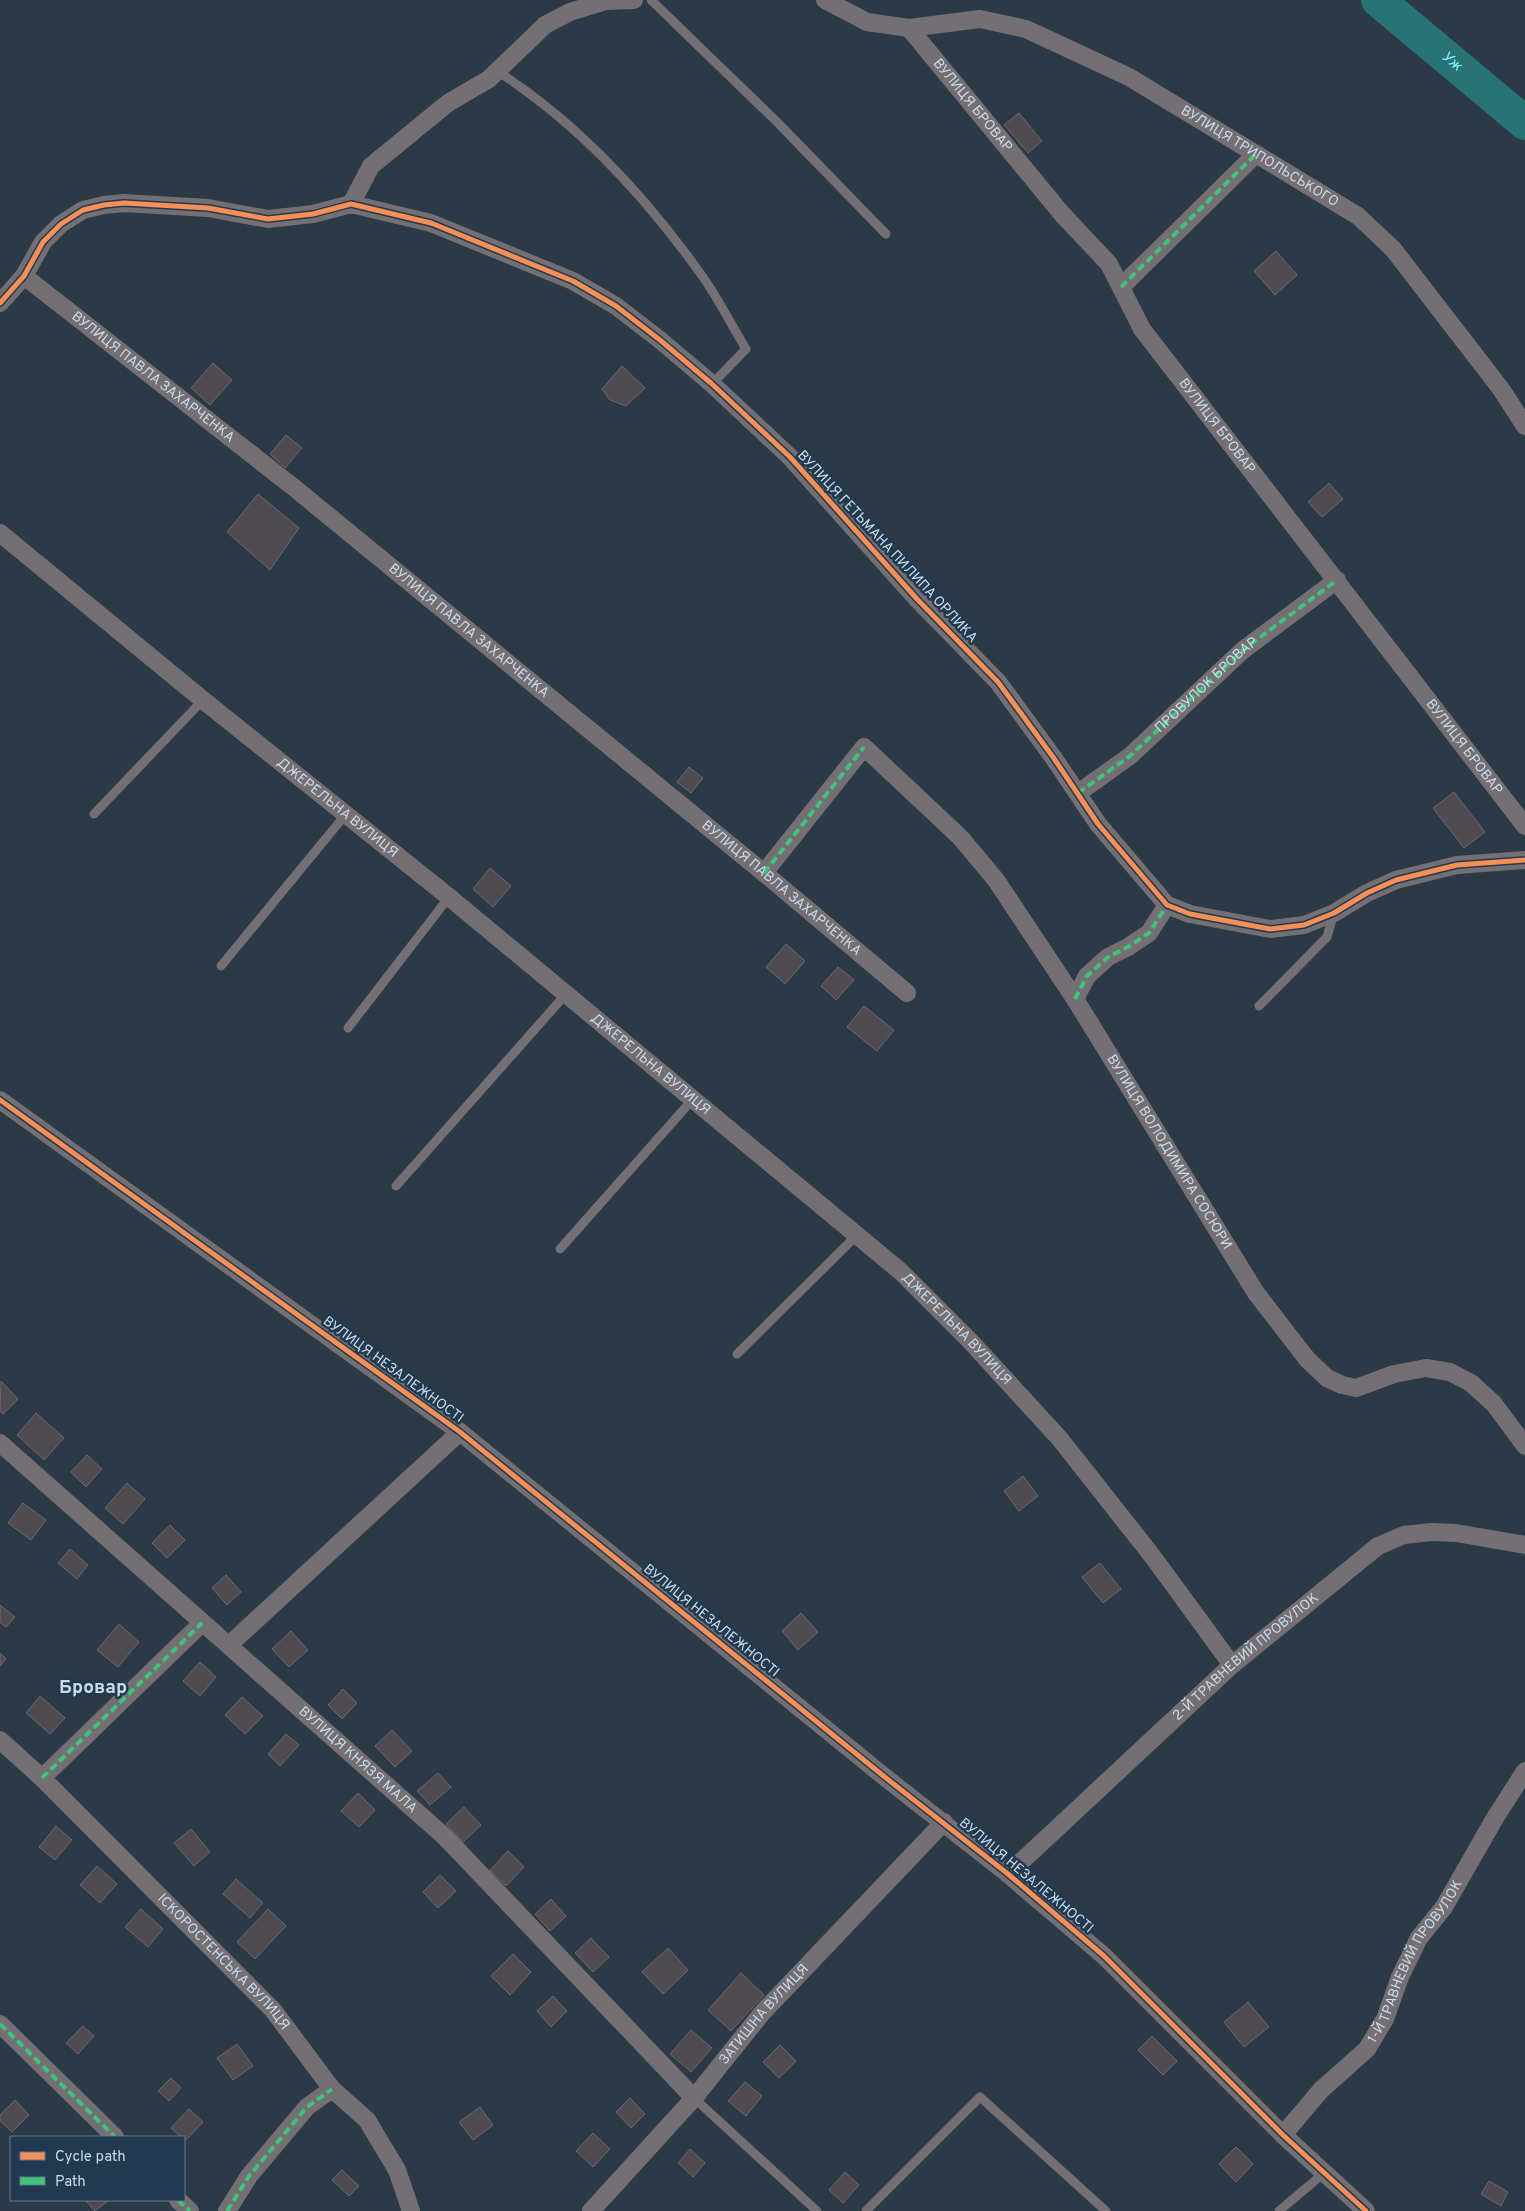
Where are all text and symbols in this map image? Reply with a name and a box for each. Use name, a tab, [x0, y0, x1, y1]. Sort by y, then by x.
water label: Уж	[1437, 47, 1466, 76]
street label: ВУЛИЦЯ БРОВАР	[929, 55, 1016, 155]
street label: ВУЛИЦЯ ТРИПОЛЬСЬКОГО	[1178, 102, 1342, 211]
street label: ВУЛИЦЯ ПАВЛА ЗАХАРЧЕНКА	[68, 308, 238, 446]
street label: ВУЛИЦЯ БРОВАР	[1175, 375, 1259, 477]
street label: ВУЛИЦЯ ГЕТЬМАНА ПИЛИПА ОРЛИКА	[793, 447, 981, 647]
street label: ВУЛИЦЯ ПАВЛА ЗАХАРЧЕНКА	[385, 560, 552, 702]
street label: ПРОВУЛОК БРОВАР	[1151, 633, 1261, 737]
street label: ВУЛИЦЯ БРОВАР	[1422, 696, 1506, 798]
street label: ДЖЕРЕЛЬНА ВУЛИЦЯ	[273, 754, 401, 861]
street label: ВУЛИЦЯ ПАВЛА ЗАХАРЧЕНКА	[698, 817, 865, 959]
street label: ДЖЕРЕЛЬНА ВУЛИЦЯ	[587, 1010, 714, 1119]
street label: ВУЛИЦЯ ВОЛОДИМИРА СОСЮРИ	[1103, 1051, 1236, 1252]
street label: ДЖЕРЕЛЬНА ВУЛИЦЯ	[898, 1269, 1015, 1389]
street label: ВУЛИЦЯ НЕЗАЛЕЖНОСТІ	[319, 1313, 467, 1427]
street label: ВУЛИЦЯ НЕЗАЛЕЖНОСТІ	[640, 1561, 782, 1681]
street label: 2-Й ТРАВНЕВИЙ ПРОВУЛОК	[1169, 1589, 1322, 1724]
district label: Бровар	[59, 1676, 127, 1700]
street label: ВУЛИЦЯ КНЯЗЯ МАЛА	[295, 1703, 421, 1817]
street label: ВУЛИЦЯ НЕЗАЛЕЖНОСТІ	[955, 1815, 1097, 1937]
street label: 1-Й ТРАВНЕВИЙ ПРОВУЛОК	[1364, 1877, 1466, 2046]
street label: ІСКОРОСТЕНСЬКА ВУЛИЦЯ	[154, 1890, 293, 2033]
street label: ЗАТИШНА ВУЛИЦЯ	[715, 1961, 813, 2068]
legend	[10, 2136, 185, 2201]
text: Cycle path	[55, 2148, 126, 2167]
text: Path	[55, 2173, 86, 2192]

